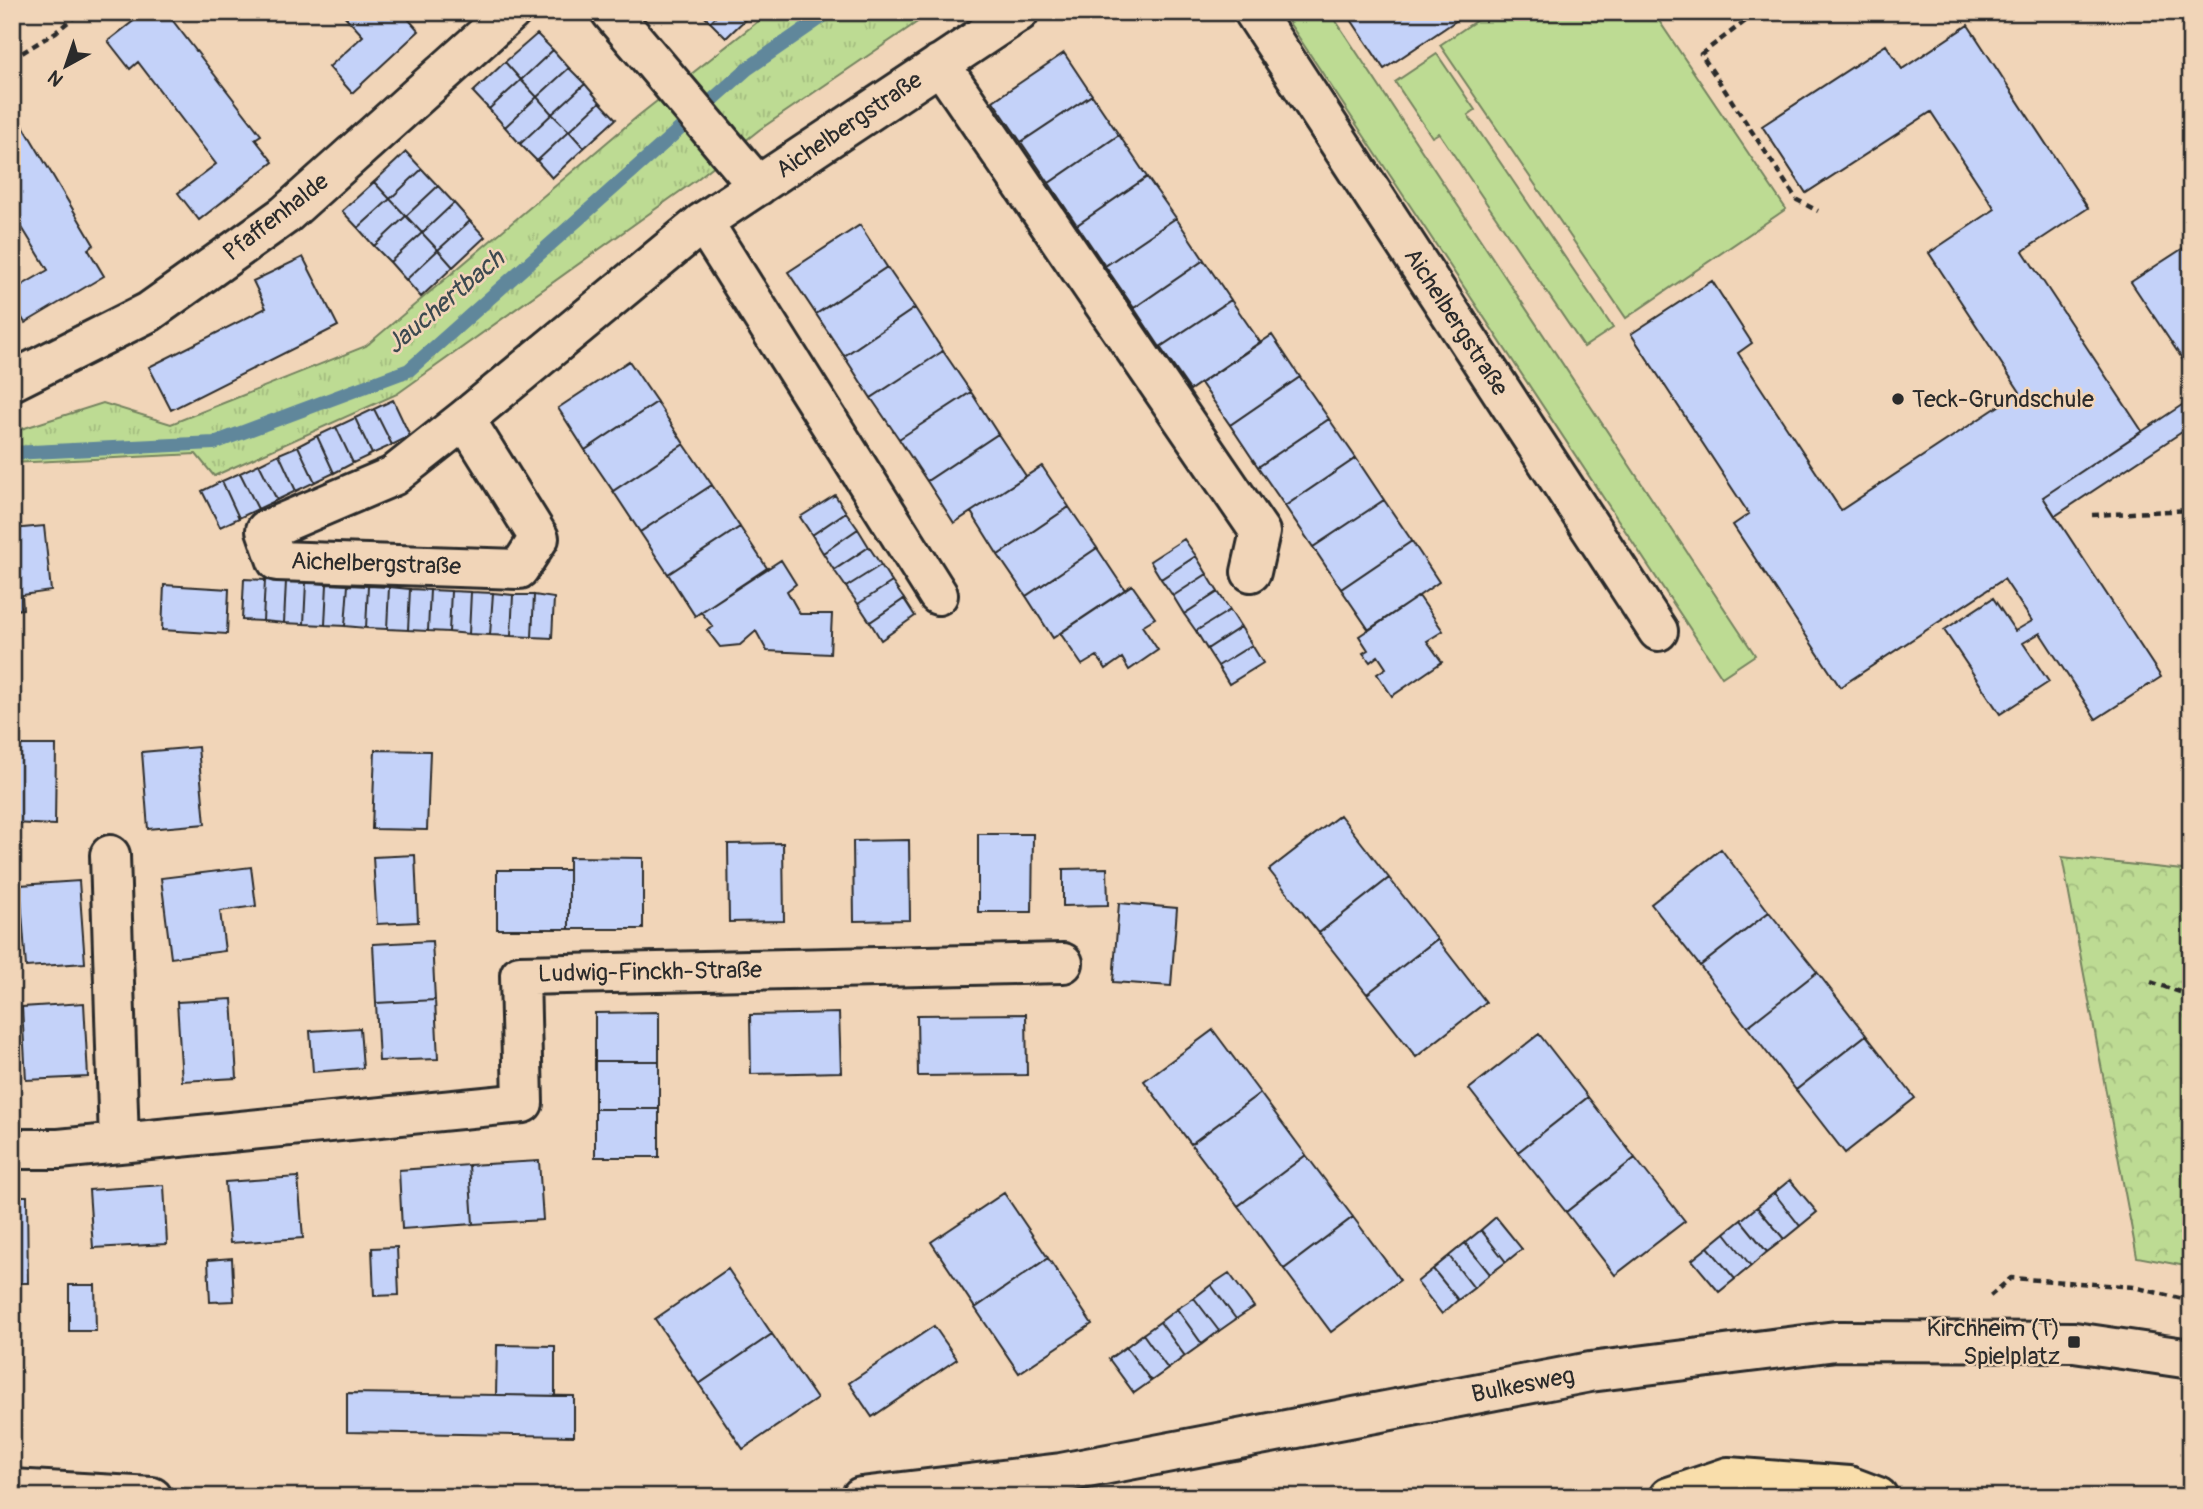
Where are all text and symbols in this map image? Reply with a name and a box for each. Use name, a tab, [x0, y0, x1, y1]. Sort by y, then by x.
north arrow	[32, 32, 102, 102]
text: N	[43, 65, 68, 92]
street label: Aichelbergstraße	[770, 65, 928, 185]
street label: Pfaffenhalde	[218, 167, 335, 267]
water label: Jauchertbach	[379, 242, 512, 361]
street label: Aichelbergstraße	[1398, 243, 1515, 401]
place label: Teck-Grundschule	[1912, 385, 2094, 414]
marker: Teck-Grundschule	[1890, 391, 1906, 407]
street label: Aichelbergstraße	[290, 547, 462, 581]
street label: Ludwig-Finckh-Straße	[538, 956, 762, 988]
place label: Kirchheim (T) Spielplatz	[1927, 1314, 2060, 1371]
marker: Kirchheim (T) Spielplatz	[2066, 1334, 2082, 1350]
street label: Bulkesweg	[1469, 1361, 1577, 1409]

